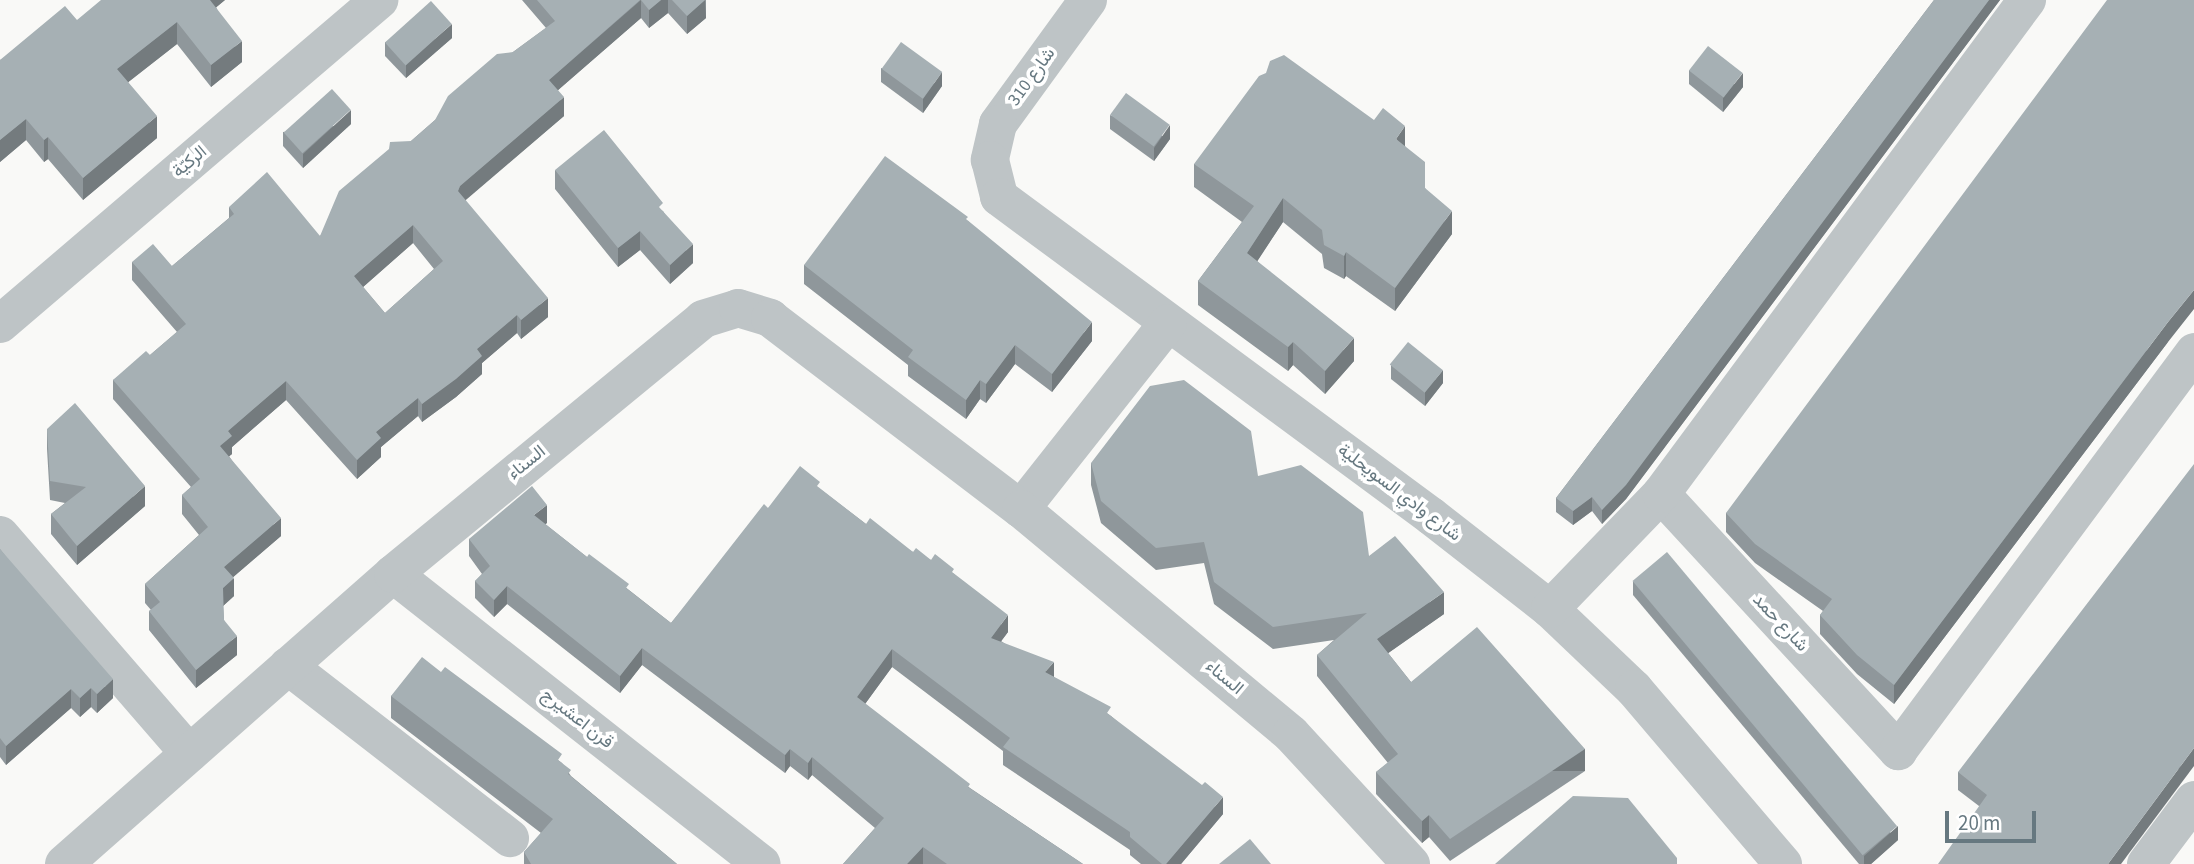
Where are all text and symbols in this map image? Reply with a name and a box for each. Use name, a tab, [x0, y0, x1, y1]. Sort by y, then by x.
street label: شارع 310	[1004, 44, 1060, 110]
street label: الركيّة	[168, 141, 212, 183]
street label: شارع وادي السويحلية	[1333, 440, 1465, 546]
street label: السناء	[504, 441, 550, 485]
street label: شارع حمد	[1748, 589, 1812, 657]
street label: السناء	[1201, 656, 1247, 700]
street label: قرن اعشيرج	[537, 684, 617, 754]
scale bar	[1949, 798, 2040, 842]
text: 20 m	[1958, 808, 2000, 838]

